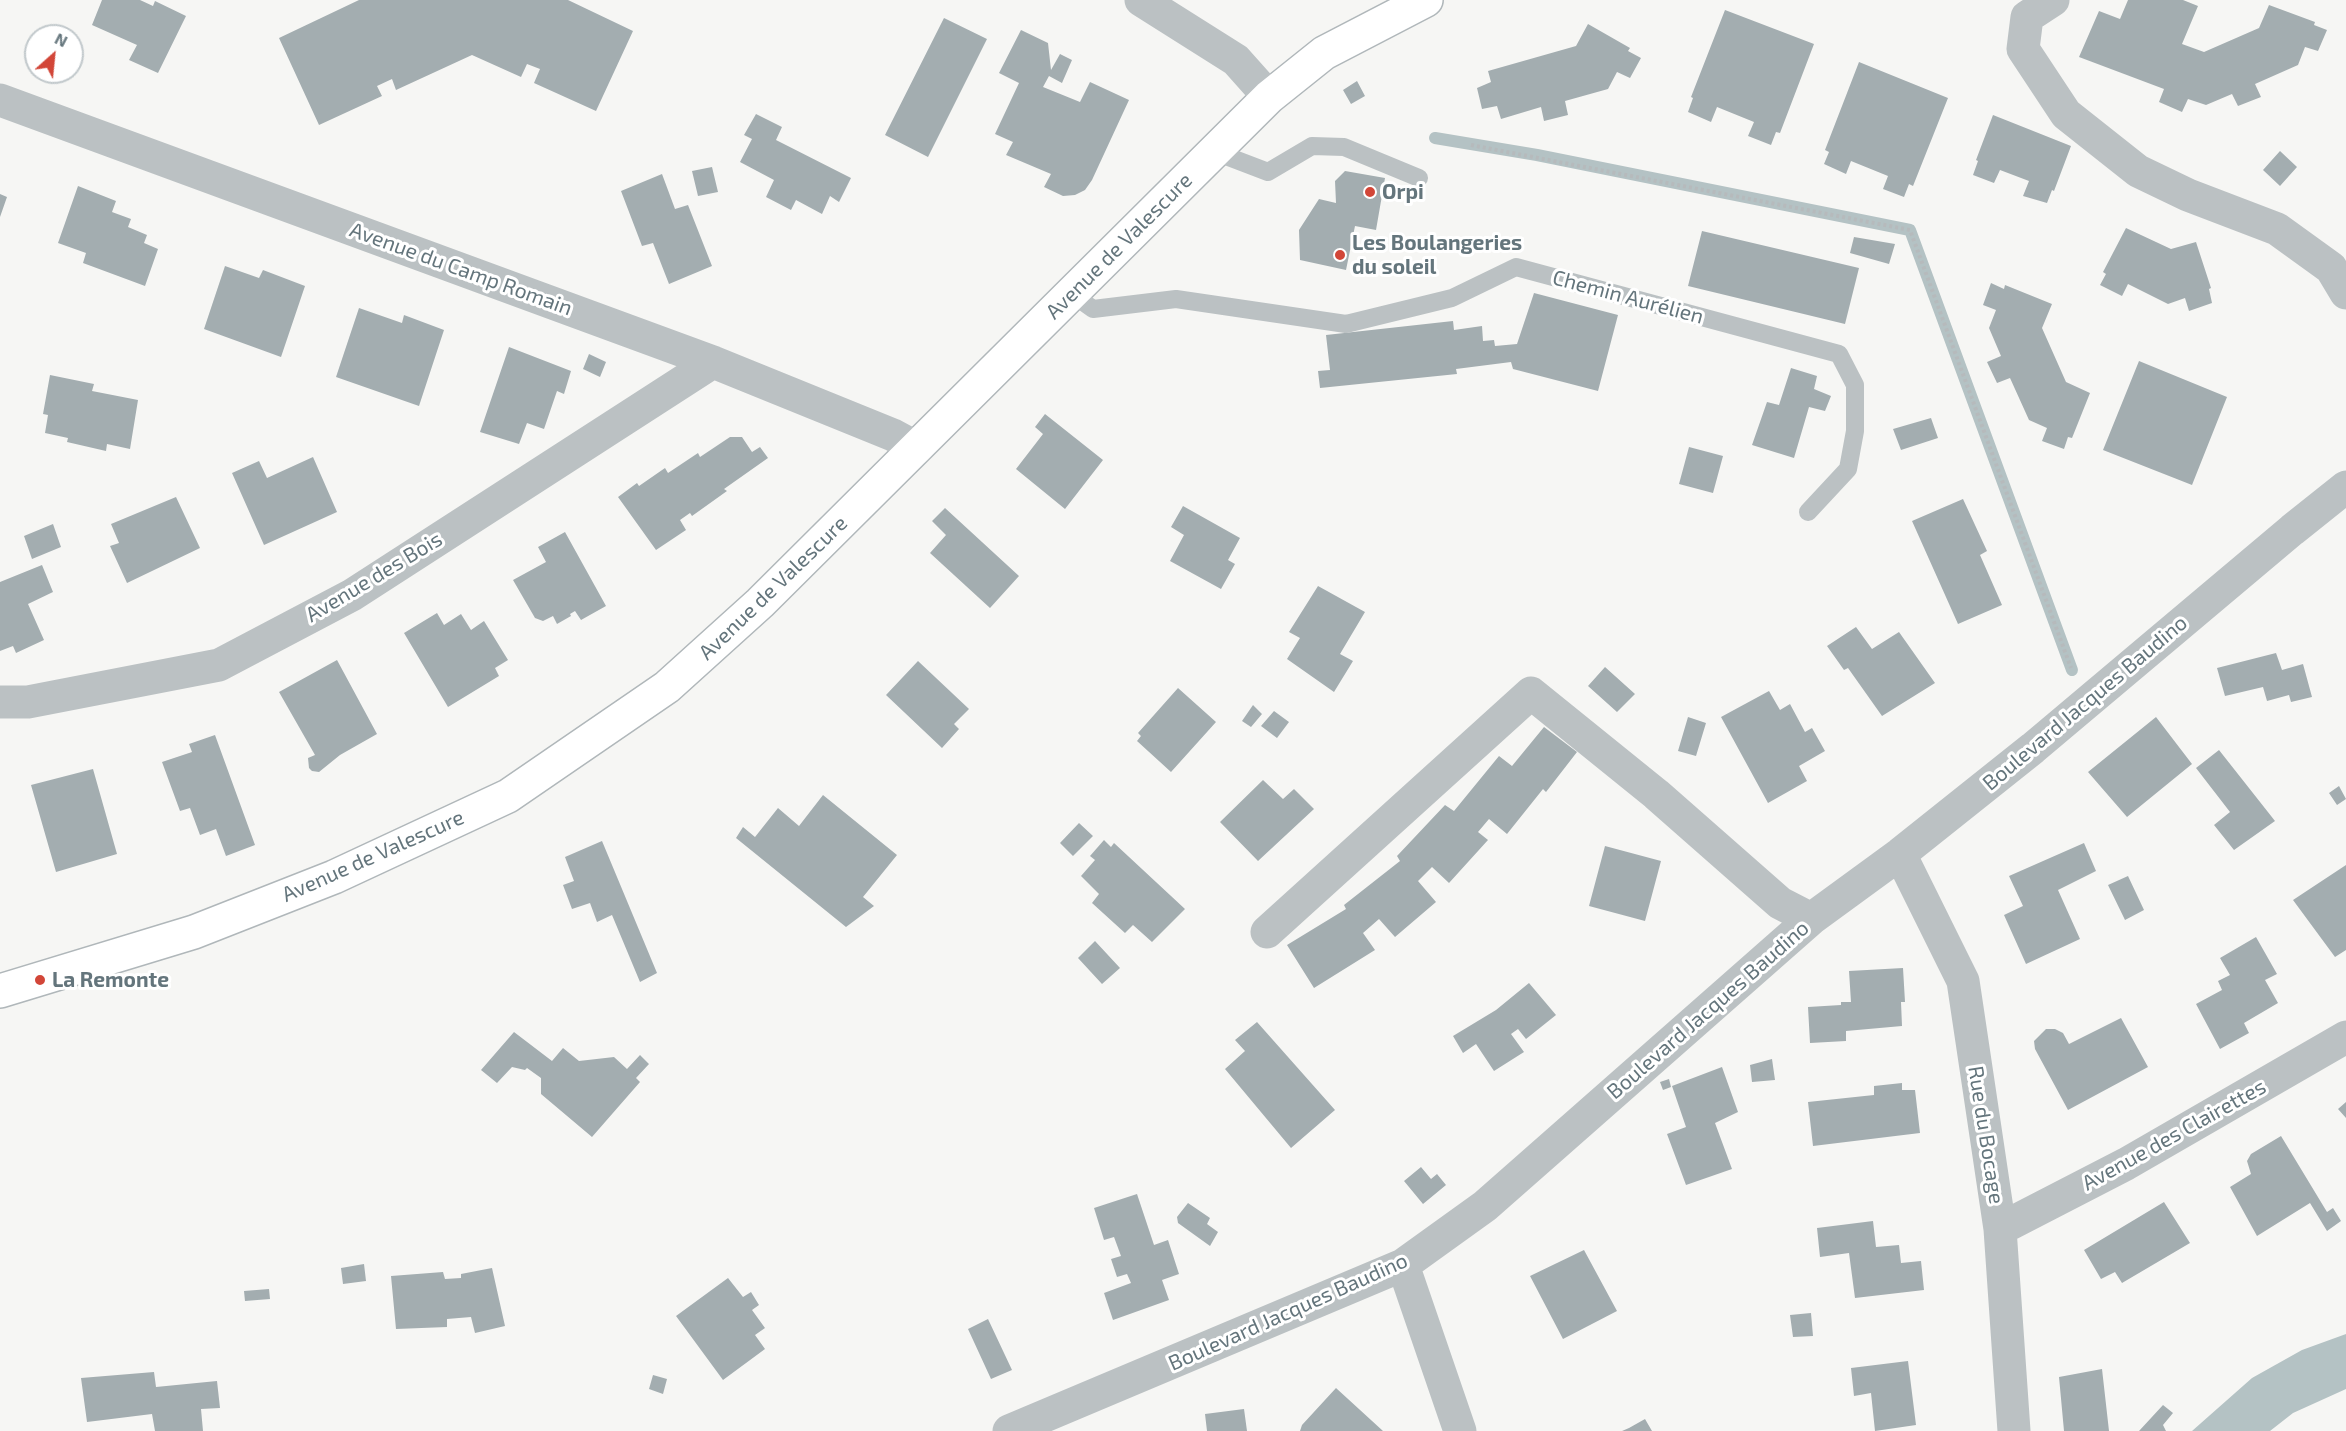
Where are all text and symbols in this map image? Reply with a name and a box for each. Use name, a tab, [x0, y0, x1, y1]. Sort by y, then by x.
north arrow	[24, 24, 84, 84]
text: N	[52, 28, 71, 50]
street label: Avenue de Valescure	[1041, 168, 1197, 324]
place label: Orpi	[1382, 179, 1424, 205]
marker: Orpi	[1363, 185, 1377, 199]
street label: Avenue du Camp Romain	[346, 217, 576, 321]
place label: Les Boulangeries du soleil	[1352, 230, 1522, 280]
marker: Les Boulangeries du soleil	[1333, 248, 1347, 262]
street label: Chemin Aurélien	[1550, 265, 1706, 329]
street label: Avenue de Valescure	[694, 511, 852, 665]
street label: Avenue des Bois	[301, 526, 447, 628]
street label: Boulevard Jacques Baudino	[1978, 610, 2192, 796]
street label: Avenue de Valescure	[278, 805, 468, 907]
street label: Boulevard Jacques Baudino	[1602, 915, 1814, 1105]
place label: La Remonte	[52, 967, 169, 993]
marker: La Remonte	[33, 973, 47, 987]
street label: Rue du Bocage	[1963, 1064, 2009, 1206]
street label: Avenue des Clairettes	[2078, 1074, 2270, 1196]
street label: Boulevard Jacques Baudino	[1165, 1248, 1411, 1376]

